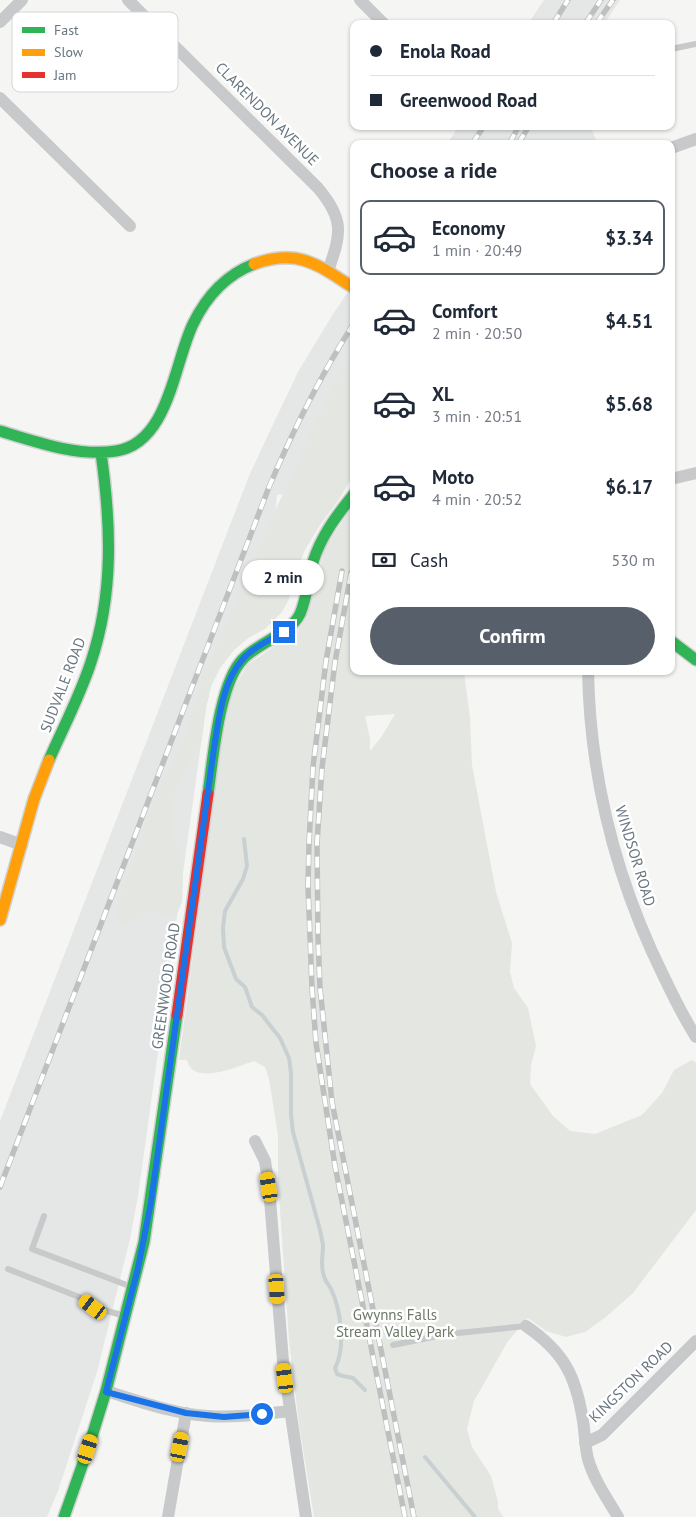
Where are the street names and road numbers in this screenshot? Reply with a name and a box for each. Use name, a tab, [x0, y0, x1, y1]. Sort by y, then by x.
street label: CLARENDON AVENUE	[212, 58, 323, 169]
street label: SUDVALE ROAD	[36, 635, 89, 735]
street label: WINDSOR ROAD	[611, 803, 660, 909]
street label: GREENWOOD ROAD	[147, 921, 184, 1050]
street label: KINGSTON ROAD	[585, 1337, 677, 1426]

